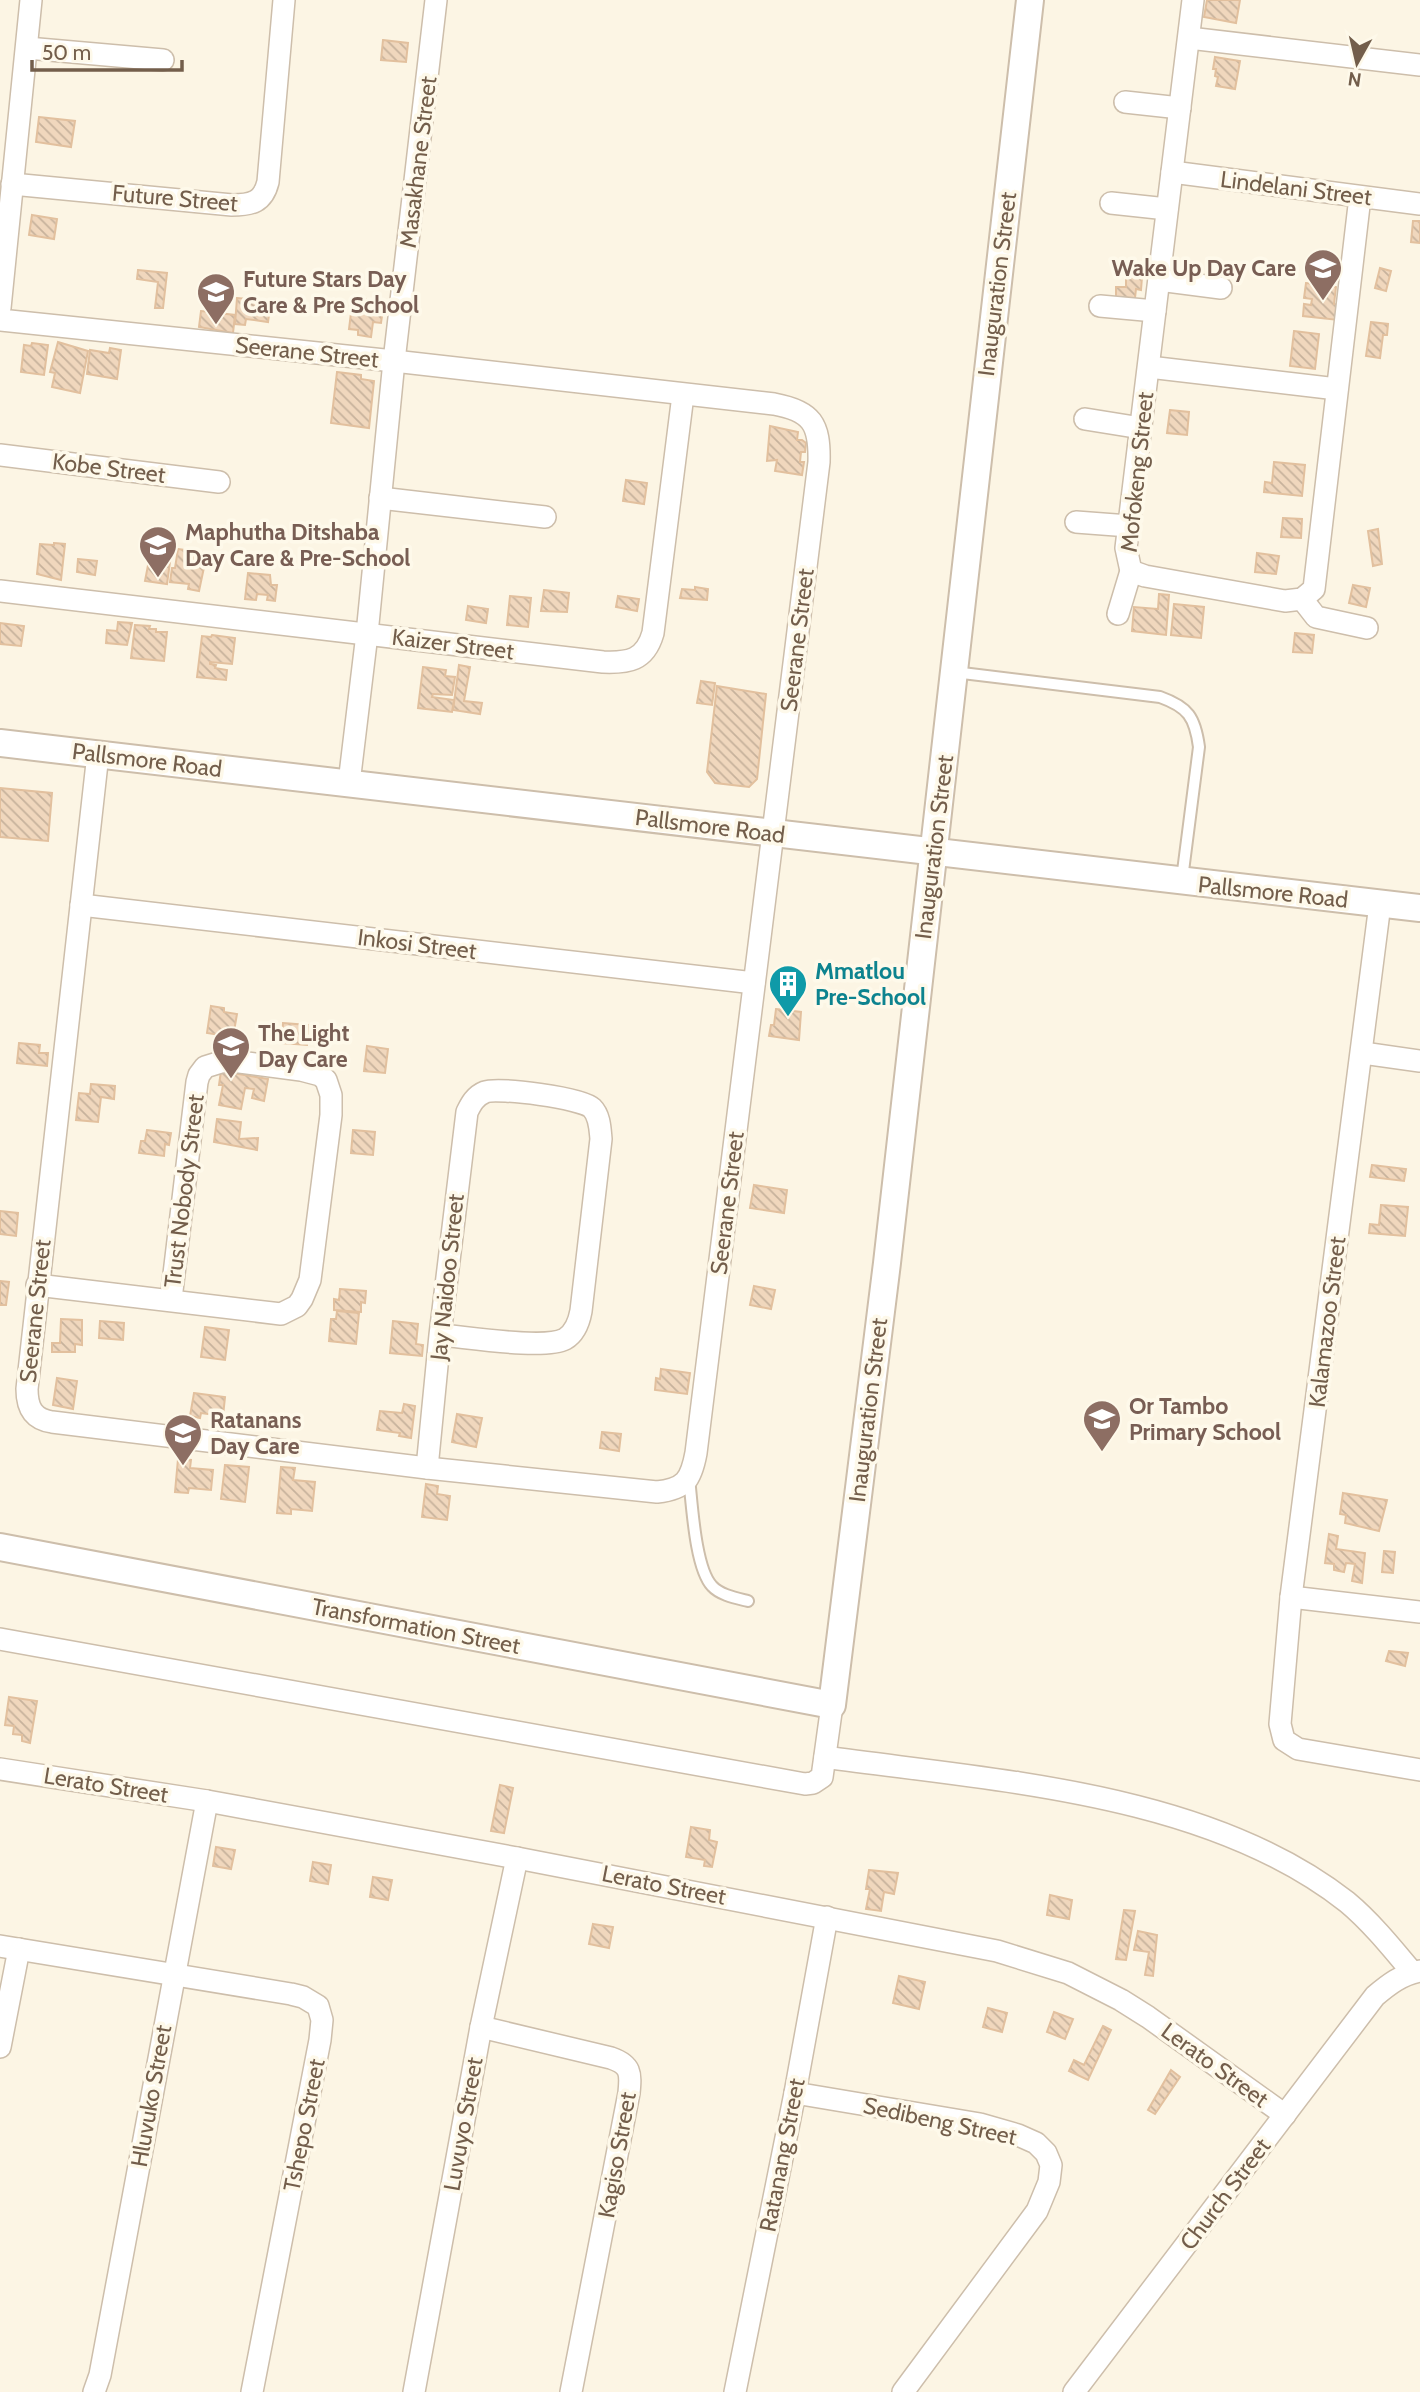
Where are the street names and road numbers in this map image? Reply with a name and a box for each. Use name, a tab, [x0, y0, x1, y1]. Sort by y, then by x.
street label: Masakhane Street	[394, 74, 442, 249]
street label: Lindelani Street	[1219, 165, 1374, 211]
street label: Future Street	[111, 179, 239, 217]
street label: Inauguration Street	[972, 190, 1022, 378]
street label: Seerane Street	[234, 331, 380, 373]
street label: Mofokeng Street	[1115, 390, 1159, 554]
street label: Kobe Street	[51, 447, 167, 489]
street label: Seerane Street	[774, 567, 820, 713]
street label: Kaizer Street	[390, 623, 516, 665]
street label: Pallsmore Road	[70, 737, 224, 783]
street label: Inauguration Street	[909, 753, 959, 941]
street label: Pallsmore Road	[633, 803, 787, 849]
street label: Pallsmore Road	[1197, 870, 1349, 914]
street label: Inkosi Street	[356, 923, 478, 965]
street label: Trust Nobody Street	[158, 1092, 210, 1289]
street label: Seerane Street	[704, 1130, 750, 1276]
street label: Jay Naidoo Street	[424, 1192, 470, 1363]
street label: Kalamazoo Street	[1303, 1235, 1351, 1409]
street label: Seerane Street	[14, 1238, 56, 1384]
street label: Inauguration Street	[843, 1316, 893, 1504]
street label: Transformation Street	[310, 1592, 523, 1660]
street label: Lerato Street	[42, 1761, 170, 1809]
street label: Lerato Street	[600, 1859, 729, 1911]
street label: Lerato Street	[1156, 2017, 1274, 2113]
street label: Hluvuko Street	[125, 2023, 177, 2169]
street label: Luvuyo Street	[437, 2055, 489, 2193]
street label: Tshepo Street	[277, 2056, 331, 2194]
street label: Ratanang Street	[753, 2076, 811, 2234]
street label: Kagiso Street	[592, 2090, 642, 2220]
street label: Sedibeng Street	[861, 2091, 1019, 2151]
street label: Church Street	[1174, 2132, 1276, 2255]

